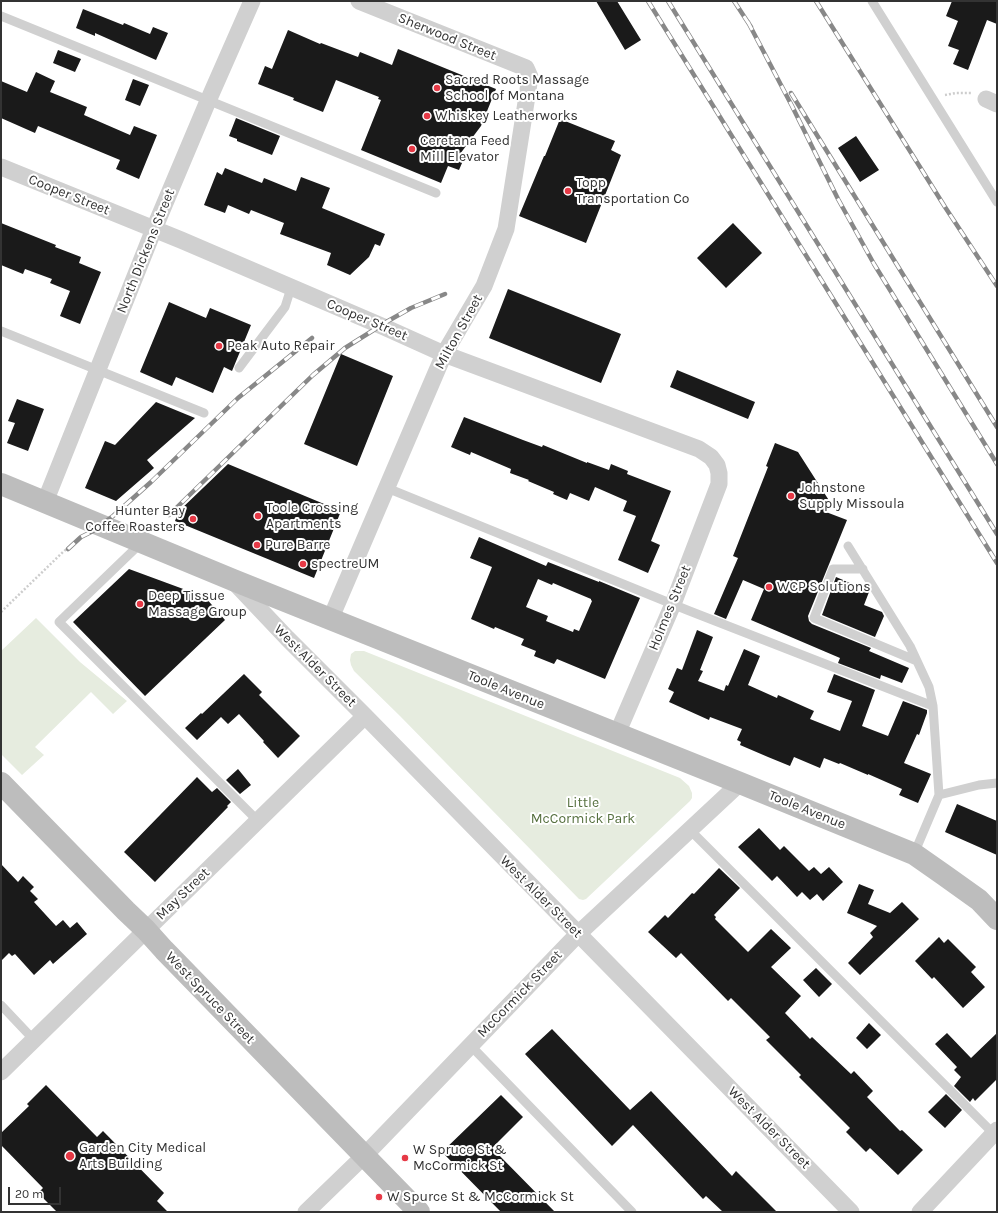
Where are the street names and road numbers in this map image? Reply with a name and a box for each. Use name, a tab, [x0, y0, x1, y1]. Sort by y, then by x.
street label: Sherwood Street	[395, 10, 499, 64]
street label: Cooper Street	[26, 171, 112, 219]
street label: North Dickens Street	[113, 186, 179, 316]
street label: Milton Street	[432, 292, 486, 372]
street label: Cooper Street	[324, 295, 410, 345]
street label: Holmes Street	[645, 563, 695, 653]
street label: West Alder Street	[270, 621, 360, 711]
street label: Toole Avenue	[465, 667, 547, 713]
street label: Toole Avenue	[766, 787, 848, 833]
street label: West Alder Street	[496, 852, 586, 942]
street label: May Street	[153, 864, 213, 924]
street label: McCormick Street	[474, 947, 566, 1041]
street label: West Spruce Street	[162, 948, 258, 1048]
street label: West Alder Street	[724, 1083, 814, 1173]

